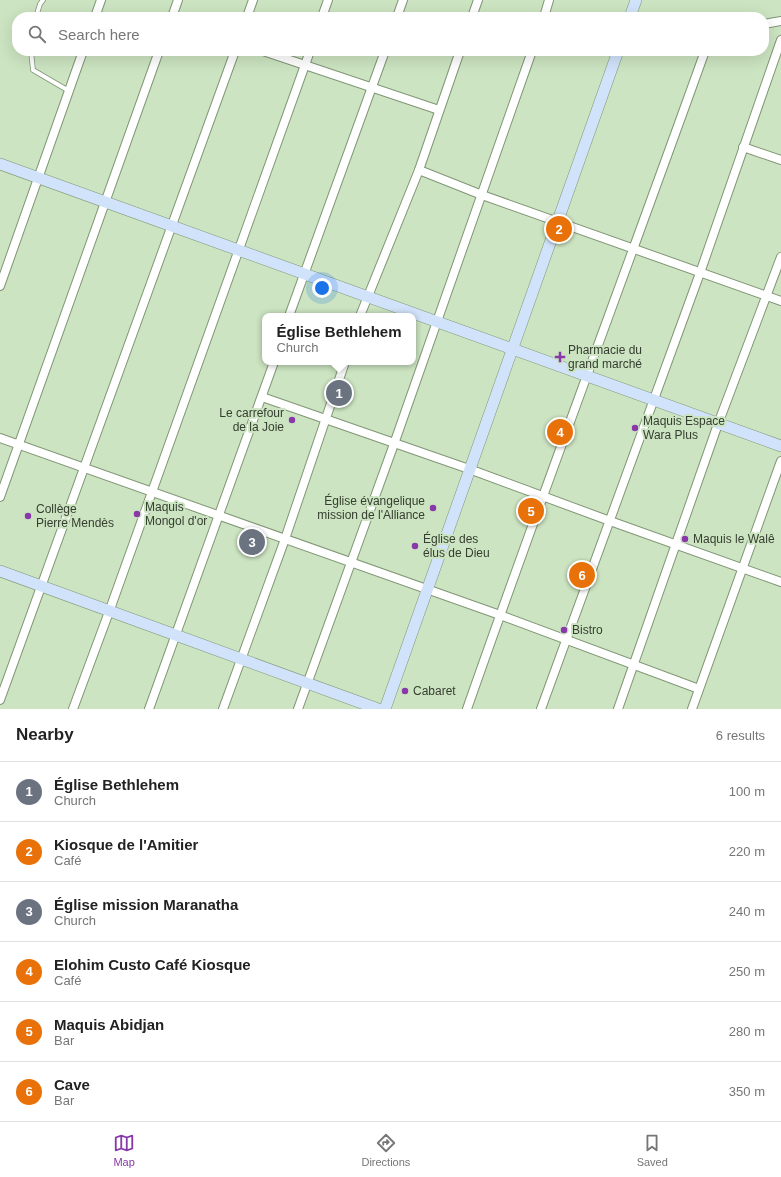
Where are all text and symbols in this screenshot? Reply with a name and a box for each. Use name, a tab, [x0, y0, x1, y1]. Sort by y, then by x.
search box	[12, 12, 769, 56]
icon: search	[26, 23, 48, 45]
text: Search here	[58, 26, 140, 43]
pin: 2	[546, 214, 572, 244]
your location	[312, 278, 332, 298]
popup	[262, 313, 416, 365]
text: Église Bethlehem	[276, 323, 402, 340]
text: Church	[276, 340, 318, 355]
place label: Pharmacie du grand marché	[568, 343, 642, 371]
marker: Pharmacie du grand marché	[555, 352, 565, 362]
pin: 1	[326, 378, 352, 408]
place label: Le carrefour de la Joie	[219, 406, 284, 434]
place label: Maquis Espace Wara Plus	[643, 414, 725, 442]
marker: Le carrefour de la Joie	[287, 415, 297, 425]
pin: 4	[547, 417, 573, 447]
marker: Maquis Espace Wara Plus	[630, 423, 640, 433]
place label: Église évangelique mission de l'Alliance	[317, 493, 425, 522]
pin: 5	[518, 496, 544, 526]
place label: Maquis Mongol d'or	[145, 500, 207, 528]
place label: Collège Pierre Mendès	[36, 502, 114, 530]
marker: Église évangelique mission de l'Alliance	[428, 503, 438, 513]
marker: Maquis Mongol d'or	[132, 509, 142, 519]
marker: Collège Pierre Mendès	[23, 511, 33, 521]
pin: 3	[239, 527, 265, 557]
place label: Église des élus de Dieu	[423, 531, 490, 560]
place label: Maquis le Walê	[693, 532, 775, 546]
marker: Maquis le Walê	[680, 534, 690, 544]
marker: Église des élus de Dieu	[410, 541, 420, 551]
pin: 6	[569, 560, 595, 590]
place label: Bistro	[572, 623, 603, 637]
marker: Bistro	[559, 625, 569, 635]
place label: Cabaret	[413, 684, 456, 698]
marker: Cabaret	[400, 686, 410, 696]
text: Nearby	[16, 725, 74, 744]
text: 6 results	[716, 728, 765, 743]
text: Église Bethlehem	[54, 776, 179, 793]
text: 1	[25, 784, 33, 799]
text: 100 m	[729, 784, 765, 799]
text: Church	[54, 793, 96, 808]
text: Kiosque de l'Amitier	[54, 836, 198, 853]
text: 2	[25, 844, 33, 859]
text: 220 m	[729, 844, 765, 859]
text: Café	[54, 853, 81, 868]
text: Église mission Maranatha	[54, 896, 238, 913]
text: 3	[25, 904, 33, 919]
text: 240 m	[729, 904, 765, 919]
text: Church	[54, 913, 96, 928]
text: Elohim Custo Café Kiosque	[54, 956, 251, 973]
text: 4	[25, 964, 33, 979]
text: 250 m	[729, 964, 765, 979]
text: Café	[54, 973, 81, 988]
text: Maquis Abidjan	[54, 1016, 164, 1033]
text: 5	[25, 1024, 33, 1039]
text: 280 m	[729, 1024, 765, 1039]
text: Bar	[54, 1033, 74, 1048]
text: Cave	[54, 1076, 90, 1093]
text: 6	[25, 1084, 33, 1099]
text: 350 m	[729, 1084, 765, 1099]
text: Bar	[54, 1093, 74, 1108]
tab: Map	[113, 1132, 135, 1168]
tab: Directions	[361, 1132, 410, 1168]
tab: Saved	[637, 1132, 668, 1168]

